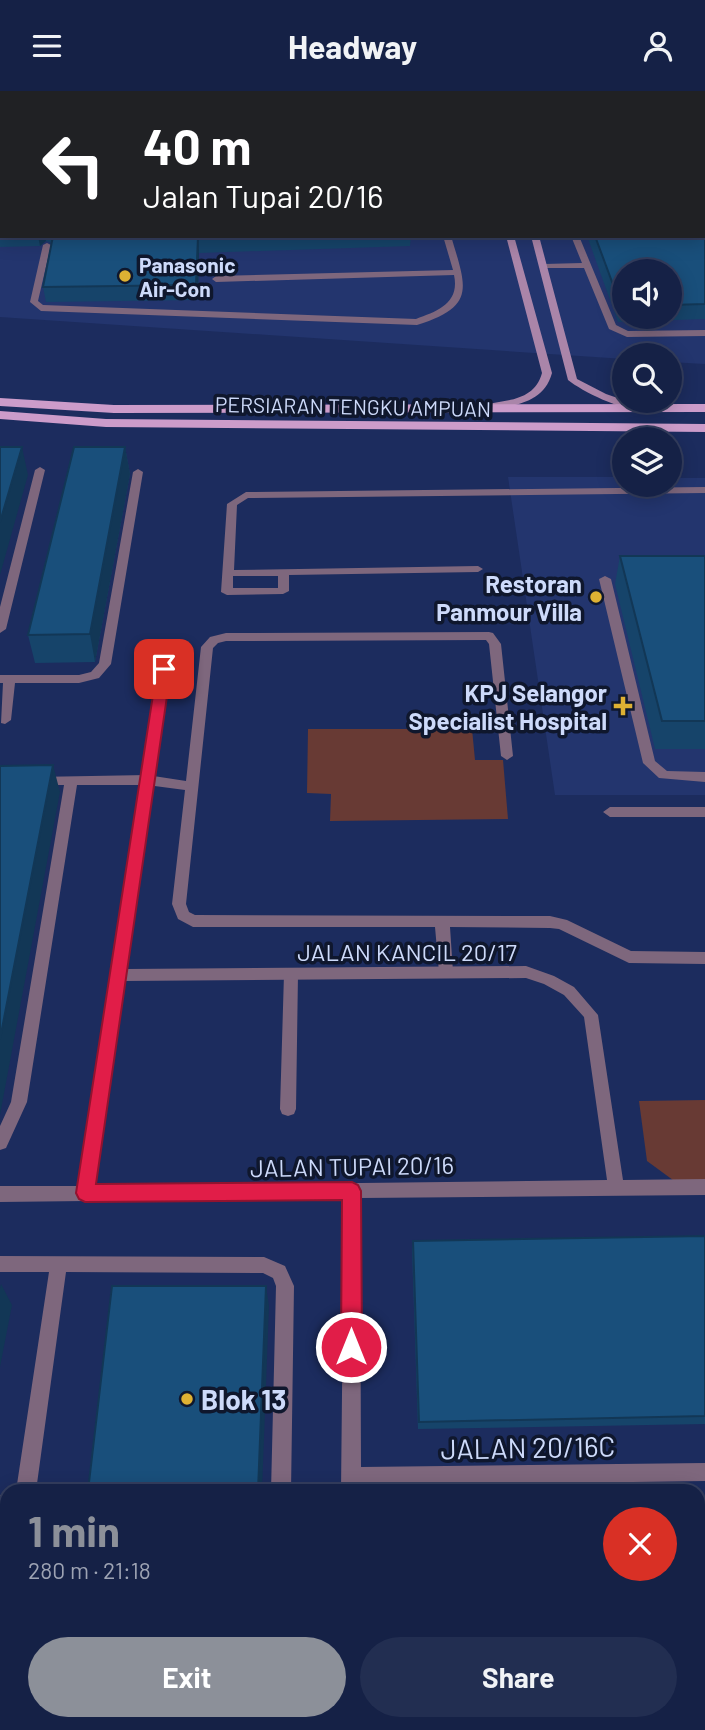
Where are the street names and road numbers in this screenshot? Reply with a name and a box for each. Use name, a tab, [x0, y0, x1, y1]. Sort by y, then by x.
street label: PERSIARAN TENGKU AMPUAN	[215, 391, 491, 421]
street label: JALAN KANCIL 20/17	[297, 937, 517, 966]
street label: JALAN TUPAI 20/16	[250, 1150, 454, 1182]
street label: JALAN 20/16C	[440, 1428, 616, 1466]

